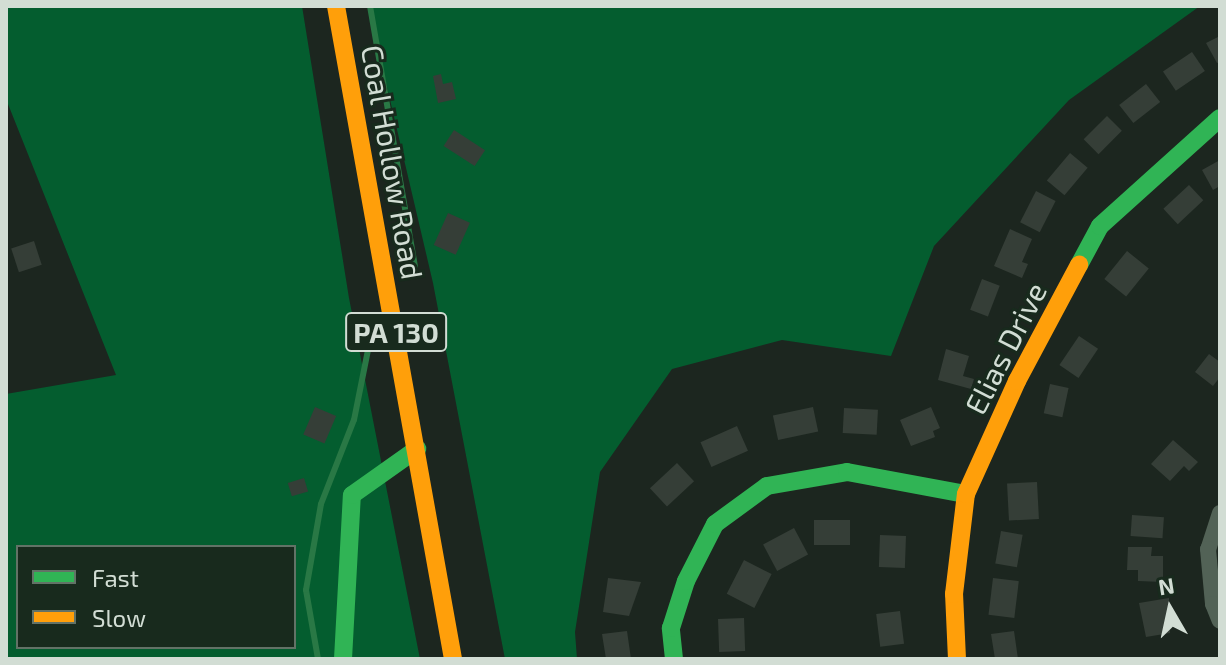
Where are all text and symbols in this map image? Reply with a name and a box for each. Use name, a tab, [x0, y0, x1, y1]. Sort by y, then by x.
street label: Coal Hollow Road	[355, 41, 431, 283]
street label: Elias Drive	[957, 276, 1053, 420]
road number: PA 130	[344, 308, 448, 356]
legend	[16, 545, 296, 649]
text: Fast	[92, 563, 139, 592]
north arrow	[1130, 569, 1210, 649]
text: N	[1156, 571, 1176, 599]
text: Slow	[92, 603, 146, 632]

